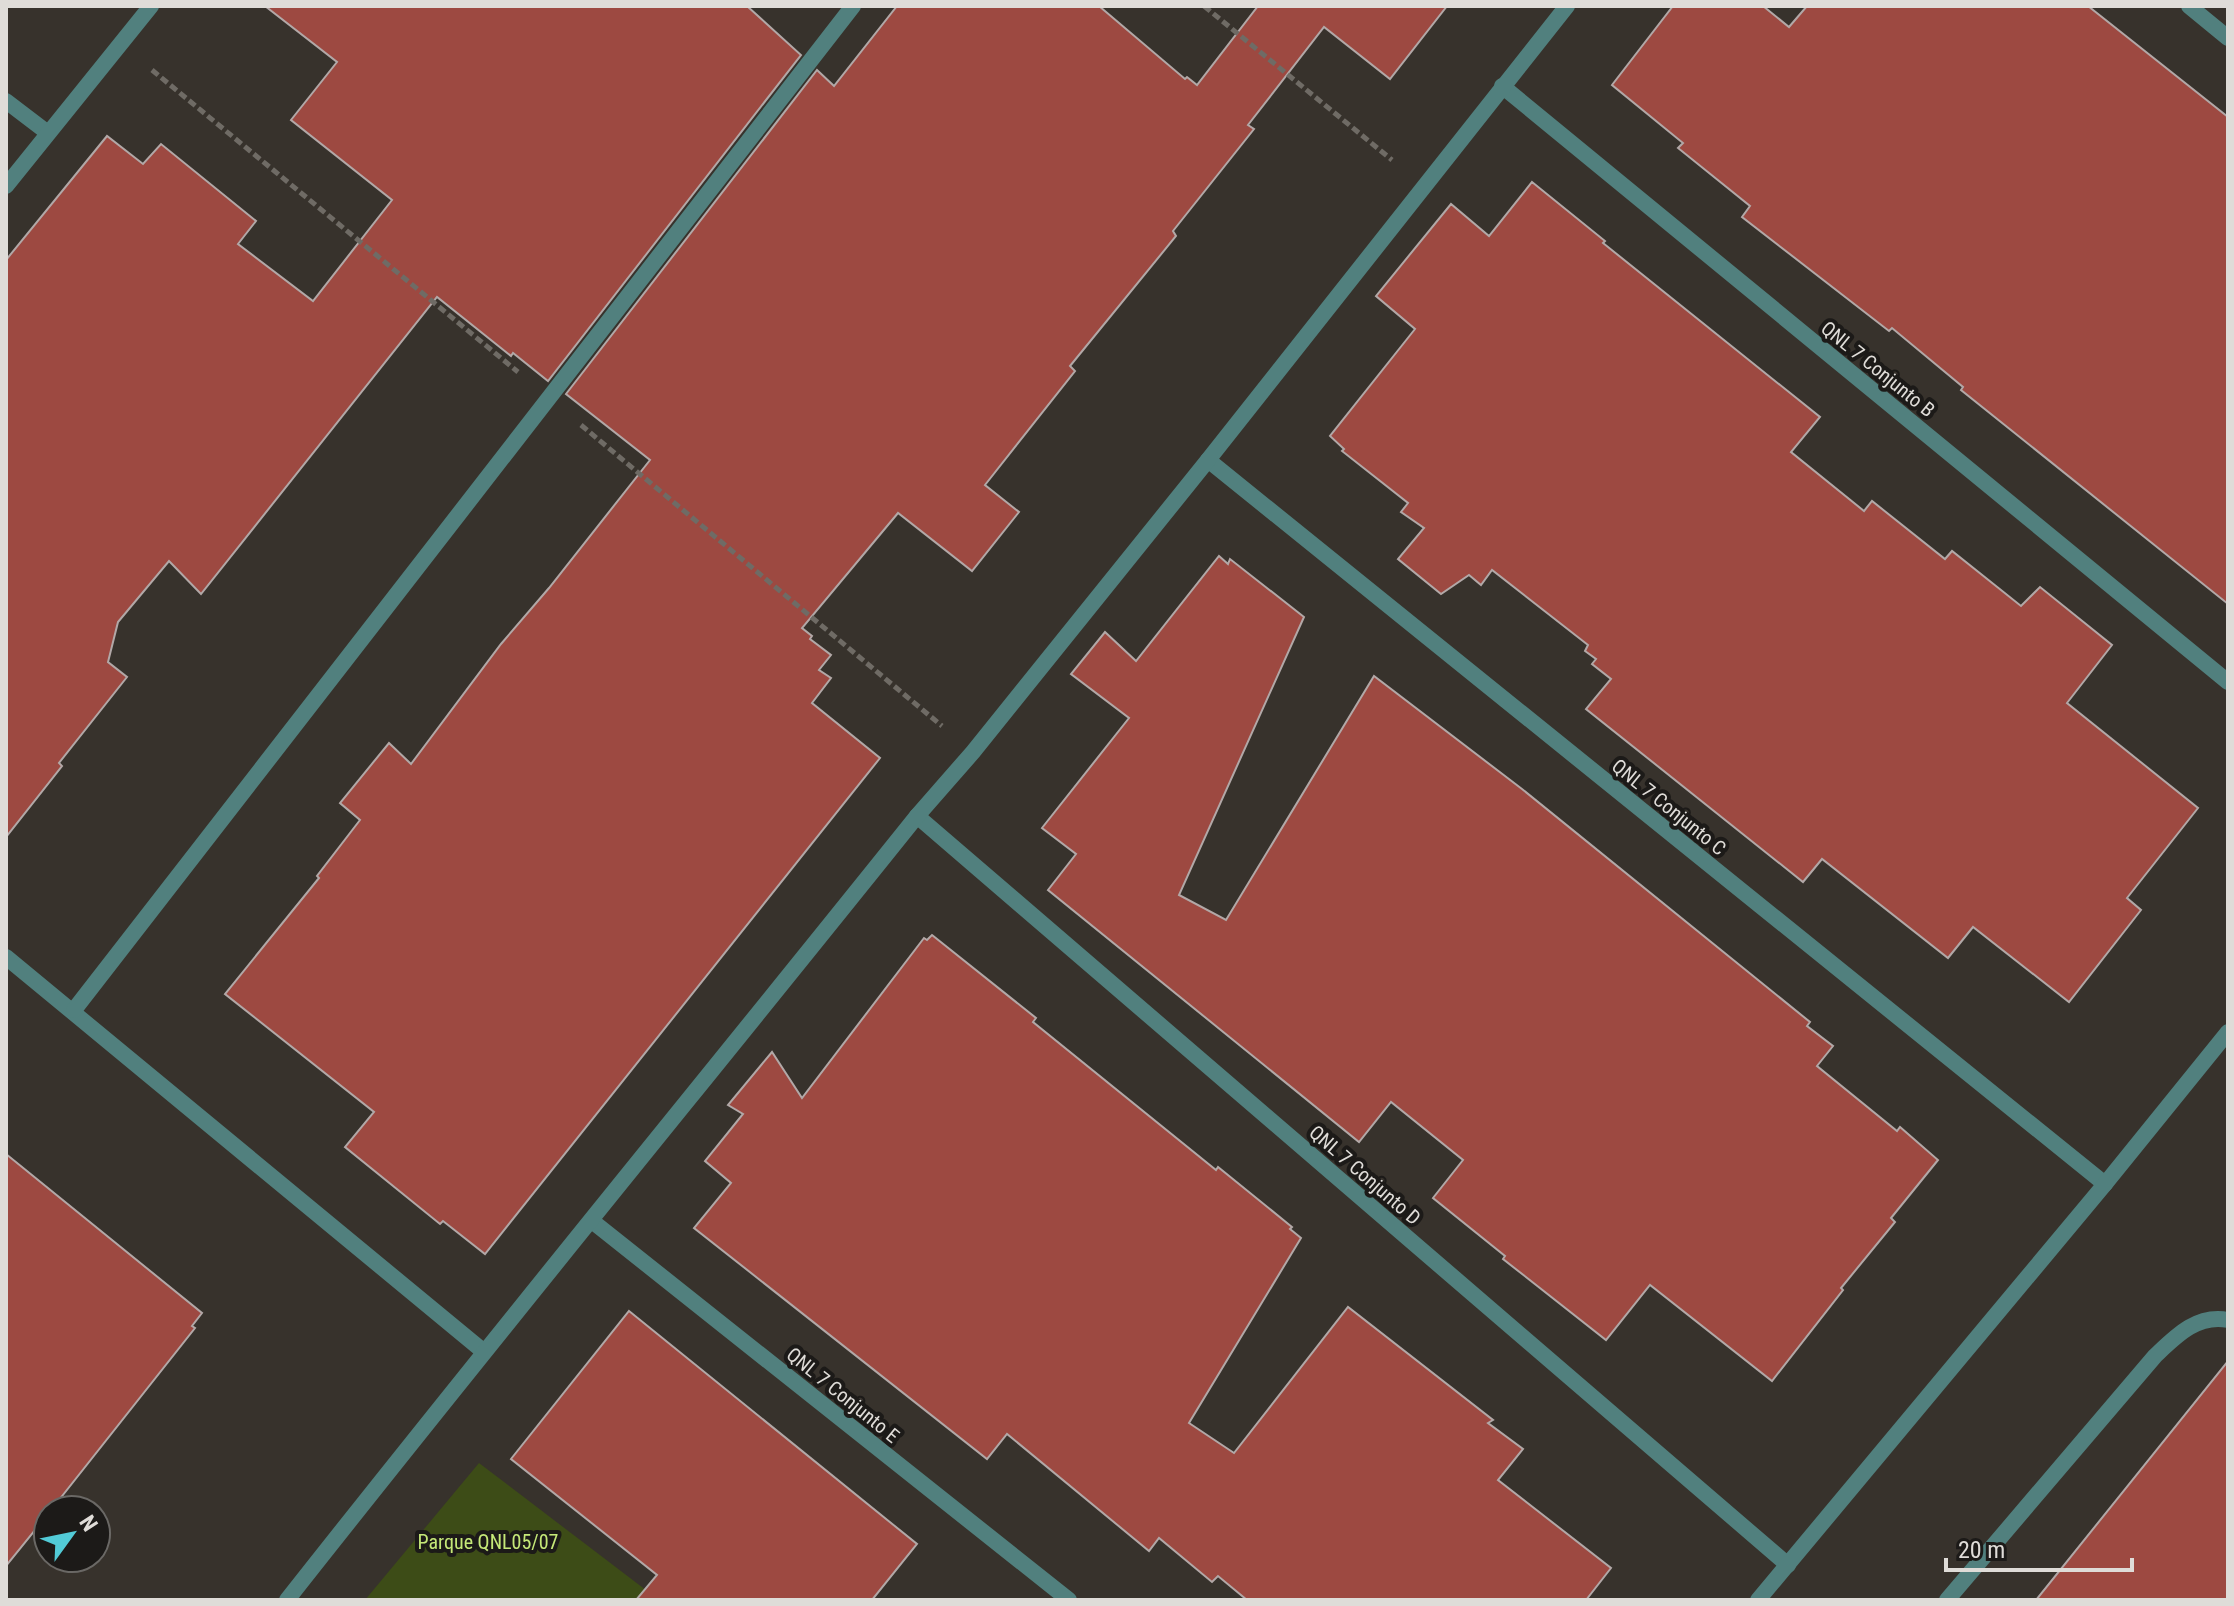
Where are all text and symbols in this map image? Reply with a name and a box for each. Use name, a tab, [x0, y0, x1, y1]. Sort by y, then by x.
street label: QNL 7 Conjunto B	[1816, 316, 1940, 422]
street label: QNL 7 Conjunto C	[1607, 754, 1731, 860]
street label: QNL 7 Conjunto D	[1304, 1120, 1426, 1230]
street label: QNL 7 Conjunto E	[782, 1342, 904, 1448]
north arrow	[32, 1494, 112, 1574]
text: N	[74, 1511, 103, 1536]
scale bar	[1946, 1522, 2132, 1572]
park label: Parque QNL05/07	[418, 1530, 558, 1554]
text: 20 m	[1958, 1536, 2005, 1564]

